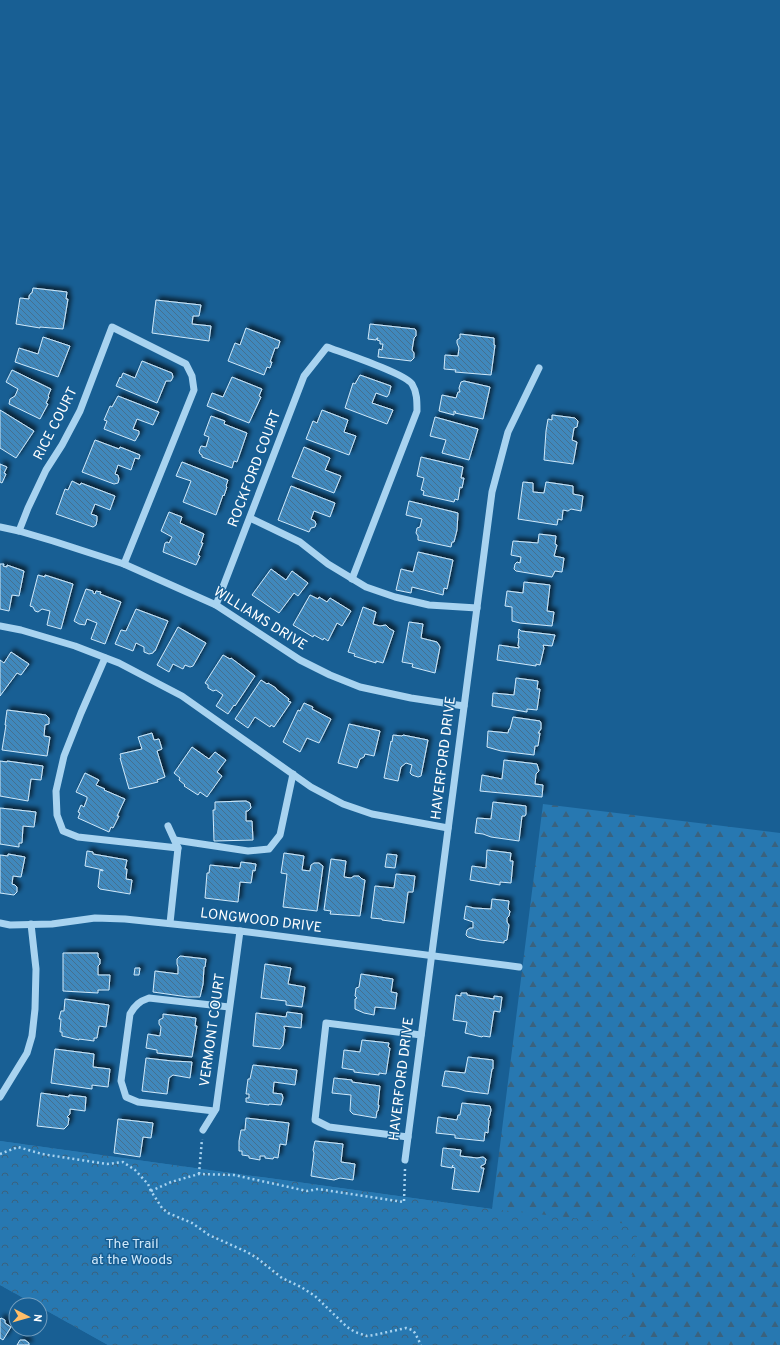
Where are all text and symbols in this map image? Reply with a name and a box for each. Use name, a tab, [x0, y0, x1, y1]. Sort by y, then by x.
street label: RICE COURT	[30, 385, 82, 463]
street label: ROCKFORD COURT	[225, 408, 285, 530]
street label: WILLIAMS DRIVE	[210, 583, 310, 655]
street label: HAVERFORD DRIVE	[428, 695, 460, 821]
street label: LONGWOOD DRIVE	[199, 905, 323, 937]
street label: VERMONT COURT	[197, 972, 229, 1088]
street label: HAVERFORD DRIVE	[386, 1016, 418, 1142]
park label: The Trail at the Woods	[91, 1236, 173, 1269]
north arrow	[8, 1297, 48, 1337]
text: N	[30, 1313, 44, 1323]

